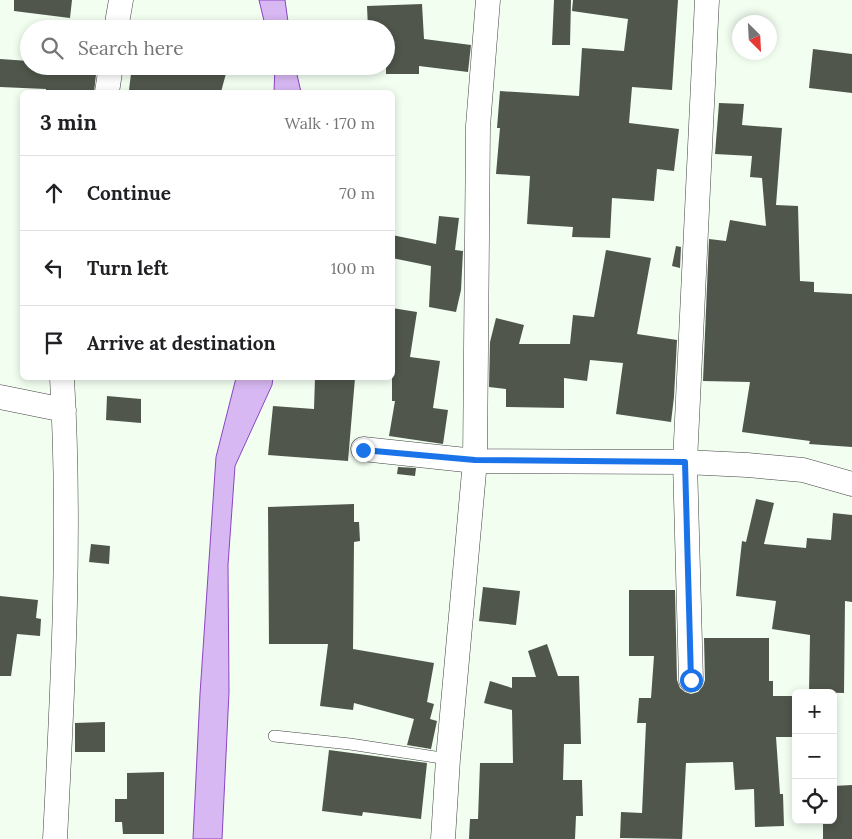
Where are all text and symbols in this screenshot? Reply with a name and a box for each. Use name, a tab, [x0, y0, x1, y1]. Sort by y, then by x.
north arrow	[732, 15, 777, 60]
search box	[20, 20, 395, 75]
icon: search	[38, 34, 66, 62]
text: Search here	[78, 36, 184, 60]
text: 3 min	[40, 109, 97, 136]
text: Walk · 170 m	[284, 113, 375, 133]
icon: ahead	[40, 179, 68, 207]
text: Continue	[87, 181, 171, 205]
text: 70 m	[339, 183, 375, 203]
icon: left	[40, 254, 68, 282]
text: Turn left	[87, 256, 168, 280]
text: 100 m	[331, 258, 375, 278]
icon: arrive	[40, 329, 68, 357]
text: Arrive at destination	[87, 331, 276, 355]
route end	[352, 439, 375, 462]
route start	[680, 669, 703, 692]
map controls	[792, 689, 837, 824]
button: +	[792, 689, 837, 734]
button: −	[792, 734, 837, 779]
button: locate	[792, 779, 837, 824]

